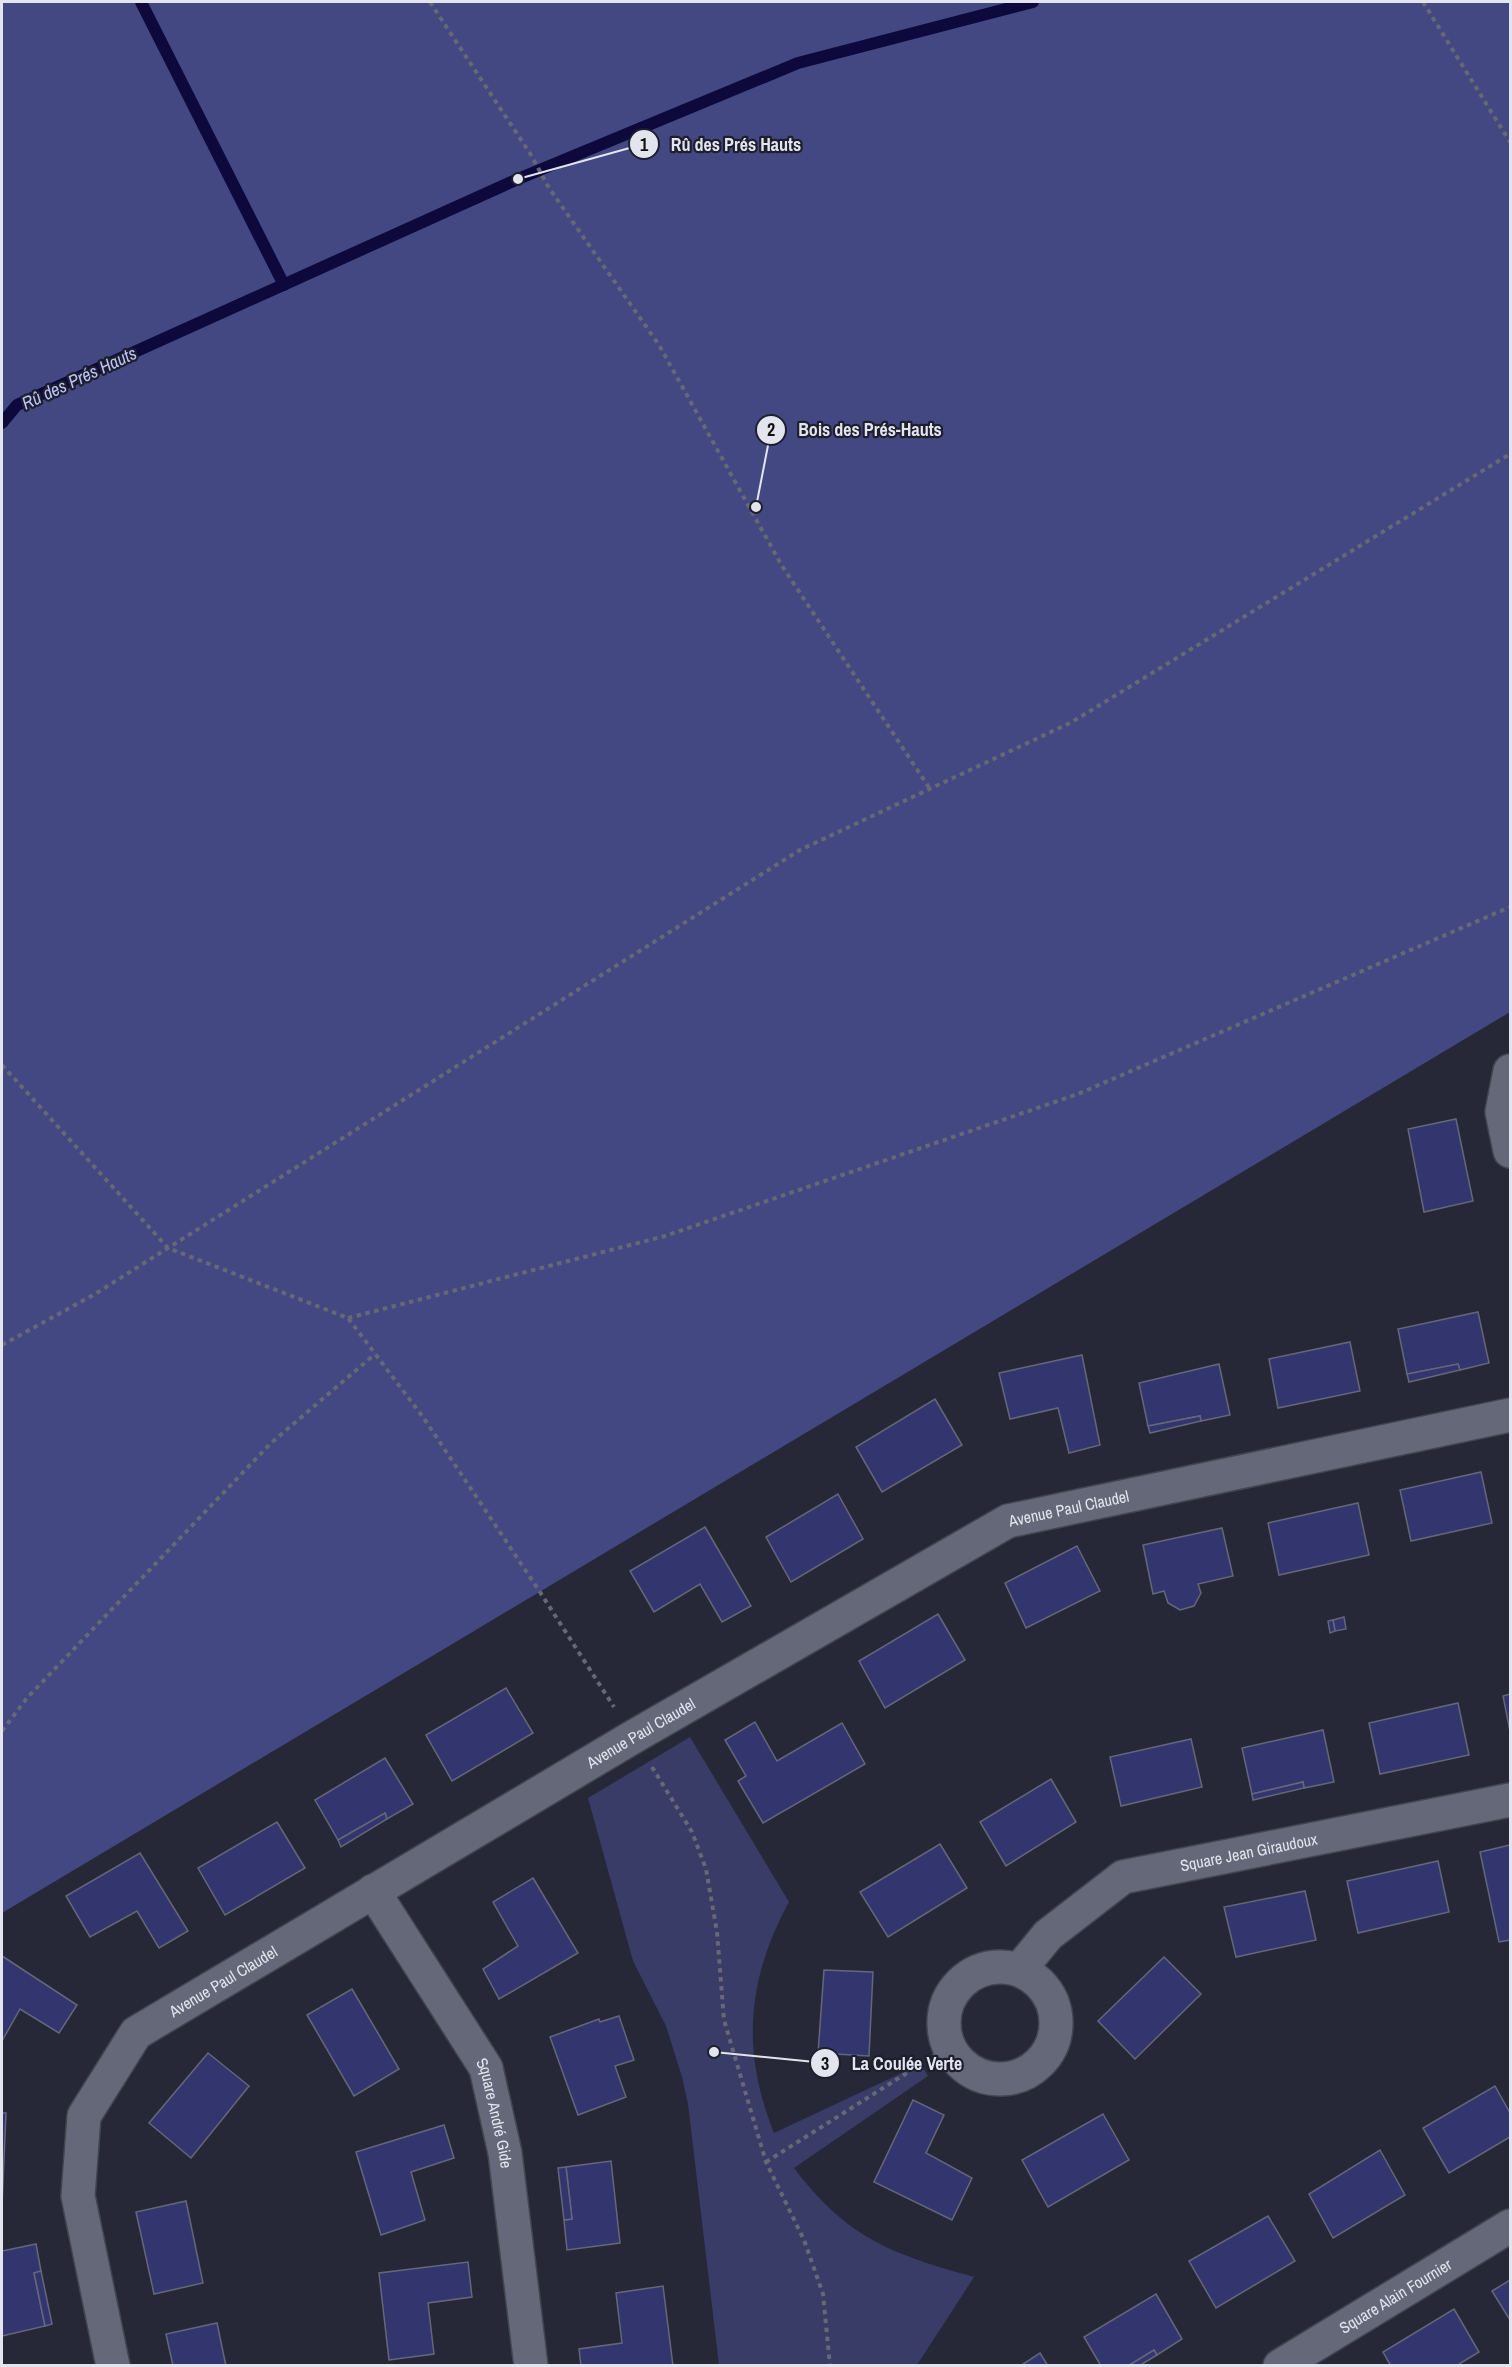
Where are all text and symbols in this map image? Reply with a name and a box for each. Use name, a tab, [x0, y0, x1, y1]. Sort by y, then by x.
callout: Rû des Prés Hauts	[629, 126, 813, 162]
text: 1	[640, 132, 649, 157]
text: Rû des Prés Hauts	[671, 132, 801, 157]
water label: Rû des Prés Hauts	[18, 340, 140, 416]
callout: Bois des Prés-Hauts	[756, 412, 954, 448]
text: 2	[767, 417, 775, 442]
text: Bois des Prés-Hauts	[798, 417, 942, 442]
street label: Avenue Paul Claudel	[1006, 1485, 1131, 1532]
street label: Avenue Paul Claudel	[581, 1692, 699, 1774]
street label: Square Jean Giraudoux	[1178, 1828, 1320, 1876]
street label: Avenue Paul Claudel	[164, 1940, 281, 2022]
callout: La Coulée Verte	[810, 2045, 974, 2081]
text: 3	[821, 2051, 829, 2076]
text: La Coulée Verte	[852, 2051, 962, 2076]
street label: Square André Gide	[471, 2053, 518, 2169]
street label: Square Alain Fournier	[1335, 2253, 1456, 2338]

